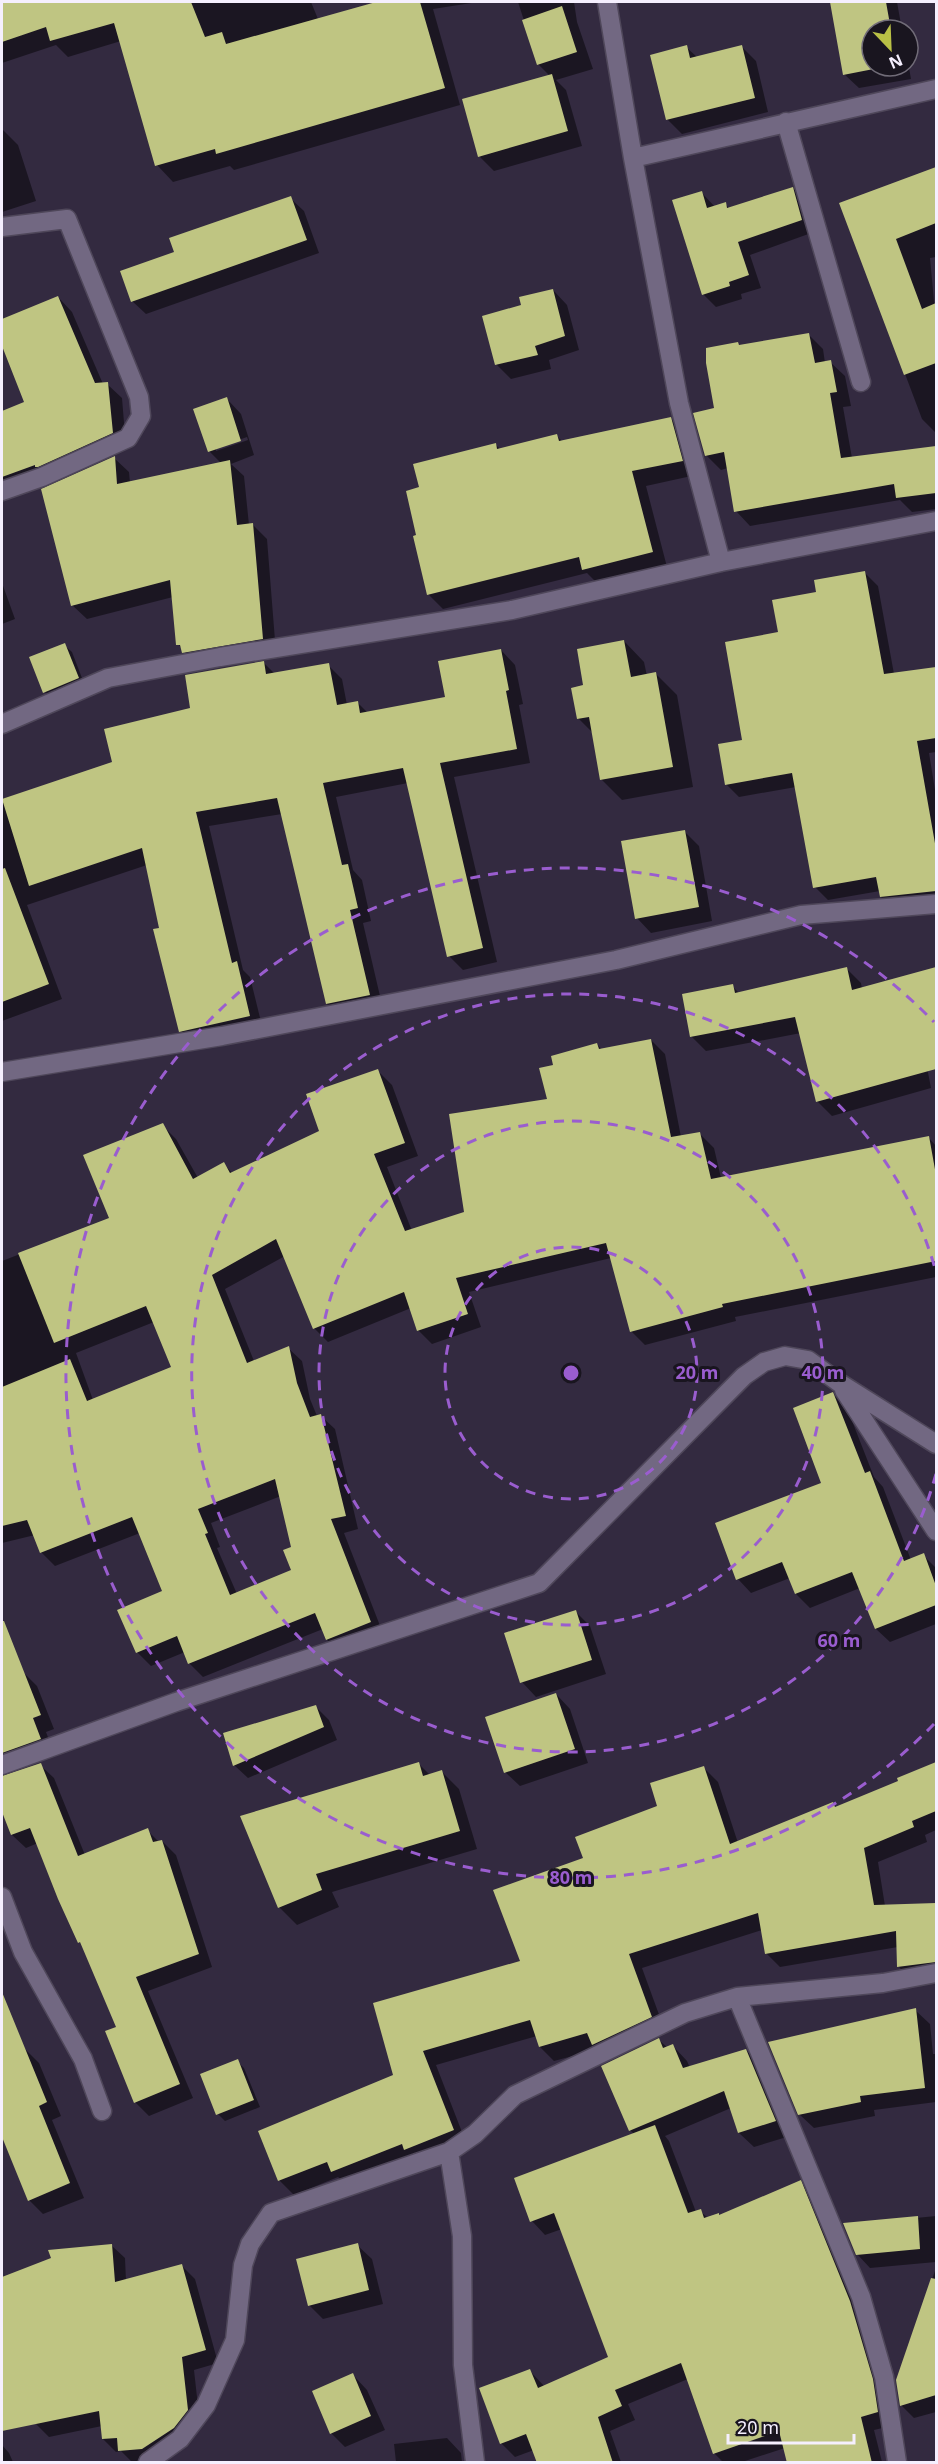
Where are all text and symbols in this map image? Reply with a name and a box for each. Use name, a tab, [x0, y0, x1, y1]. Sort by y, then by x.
north arrow	[860, 18, 920, 78]
text: N	[886, 49, 906, 74]
text: 20 m	[676, 1360, 718, 1384]
text: 40 m	[802, 1360, 844, 1384]
centre of rings	[561, 1363, 581, 1383]
text: 60 m	[818, 1628, 860, 1652]
text: 80 m	[550, 1865, 592, 1889]
scale bar	[728, 2407, 854, 2445]
text: 20 m	[737, 2415, 779, 2439]

